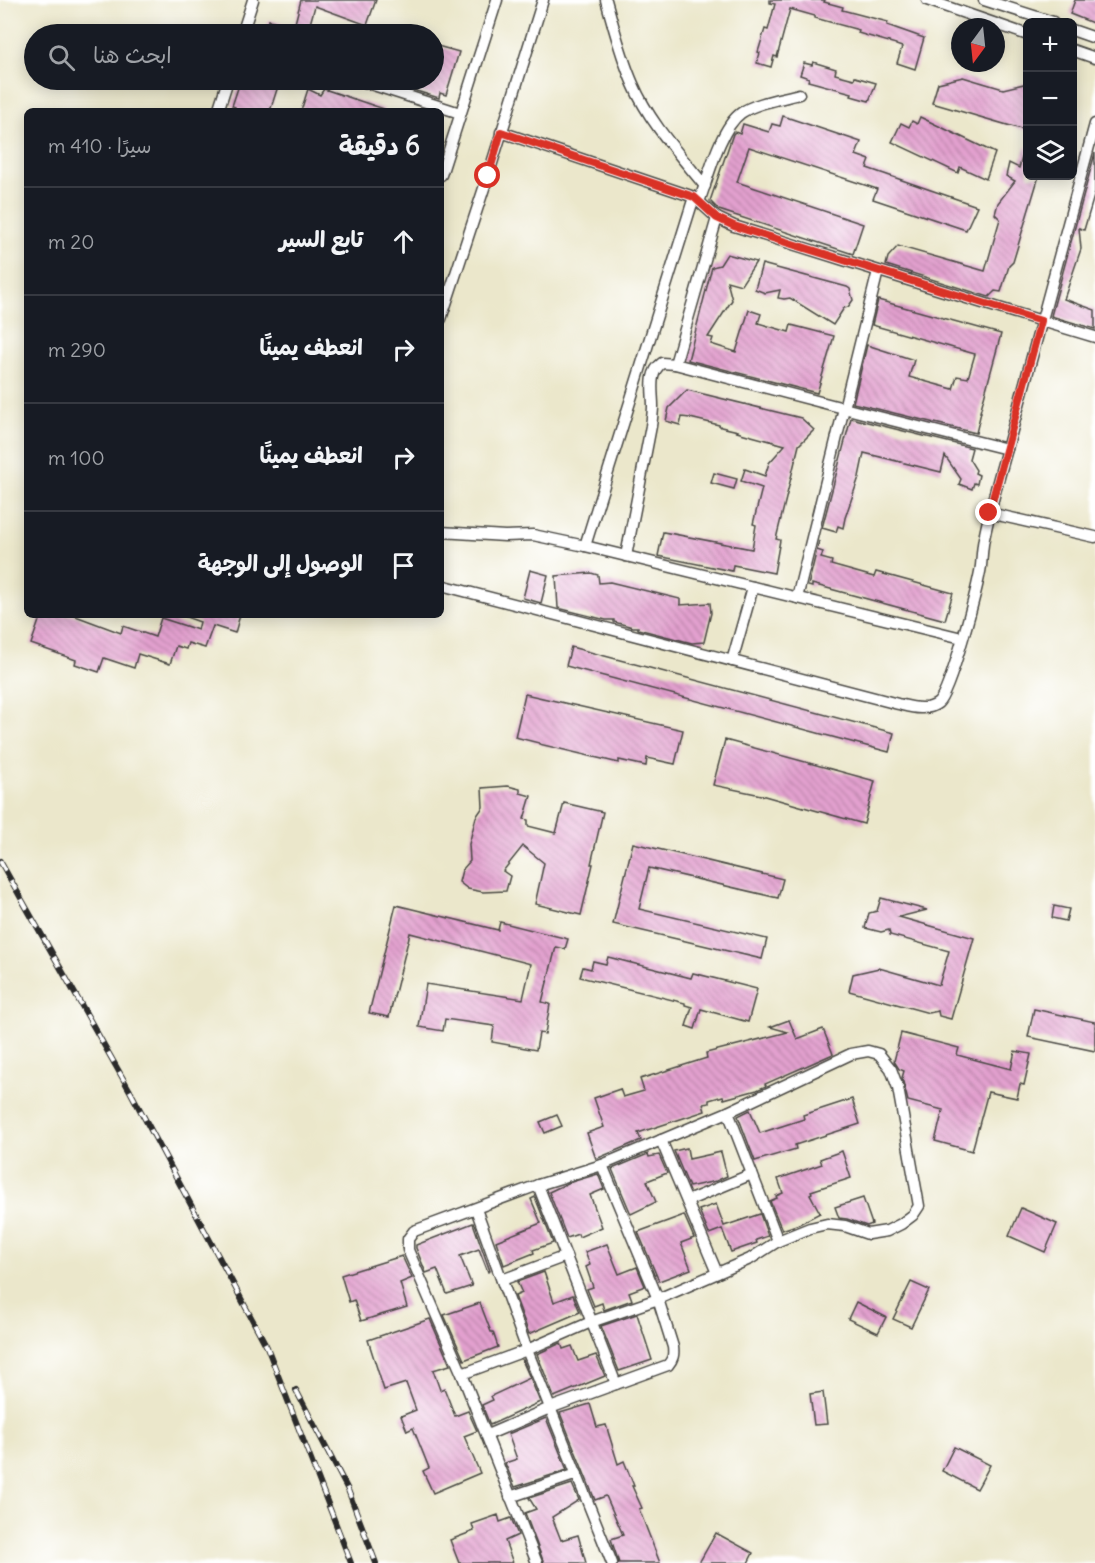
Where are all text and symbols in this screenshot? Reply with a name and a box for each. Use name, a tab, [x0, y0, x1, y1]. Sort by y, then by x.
north arrow	[951, 18, 1005, 72]
map controls	[1023, 18, 1077, 180]
button: +	[1023, 18, 1077, 72]
search box	[24, 24, 444, 90]
icon: search	[45, 41, 78, 74]
text: ابحث هنا	[93, 41, 172, 69]
button: −	[1023, 72, 1077, 126]
button: layers	[1023, 126, 1077, 180]
text: 6 دقيقة	[339, 129, 420, 162]
text: سيرًا · 410 m	[48, 133, 152, 158]
route start	[474, 162, 500, 188]
text: تابع السير	[279, 225, 363, 253]
icon: ahead	[387, 225, 420, 258]
text: 20 m	[48, 229, 94, 254]
text: انعطف يمينًا	[260, 333, 363, 361]
icon: right	[387, 333, 420, 366]
text: 290 m	[48, 337, 106, 362]
text: انعطف يمينًا	[260, 441, 363, 469]
icon: right	[387, 441, 420, 474]
text: 100 m	[48, 445, 105, 470]
route end	[975, 499, 1001, 525]
text: الوصول إلى الوجهة	[198, 549, 363, 577]
icon: arrive	[387, 549, 420, 582]

